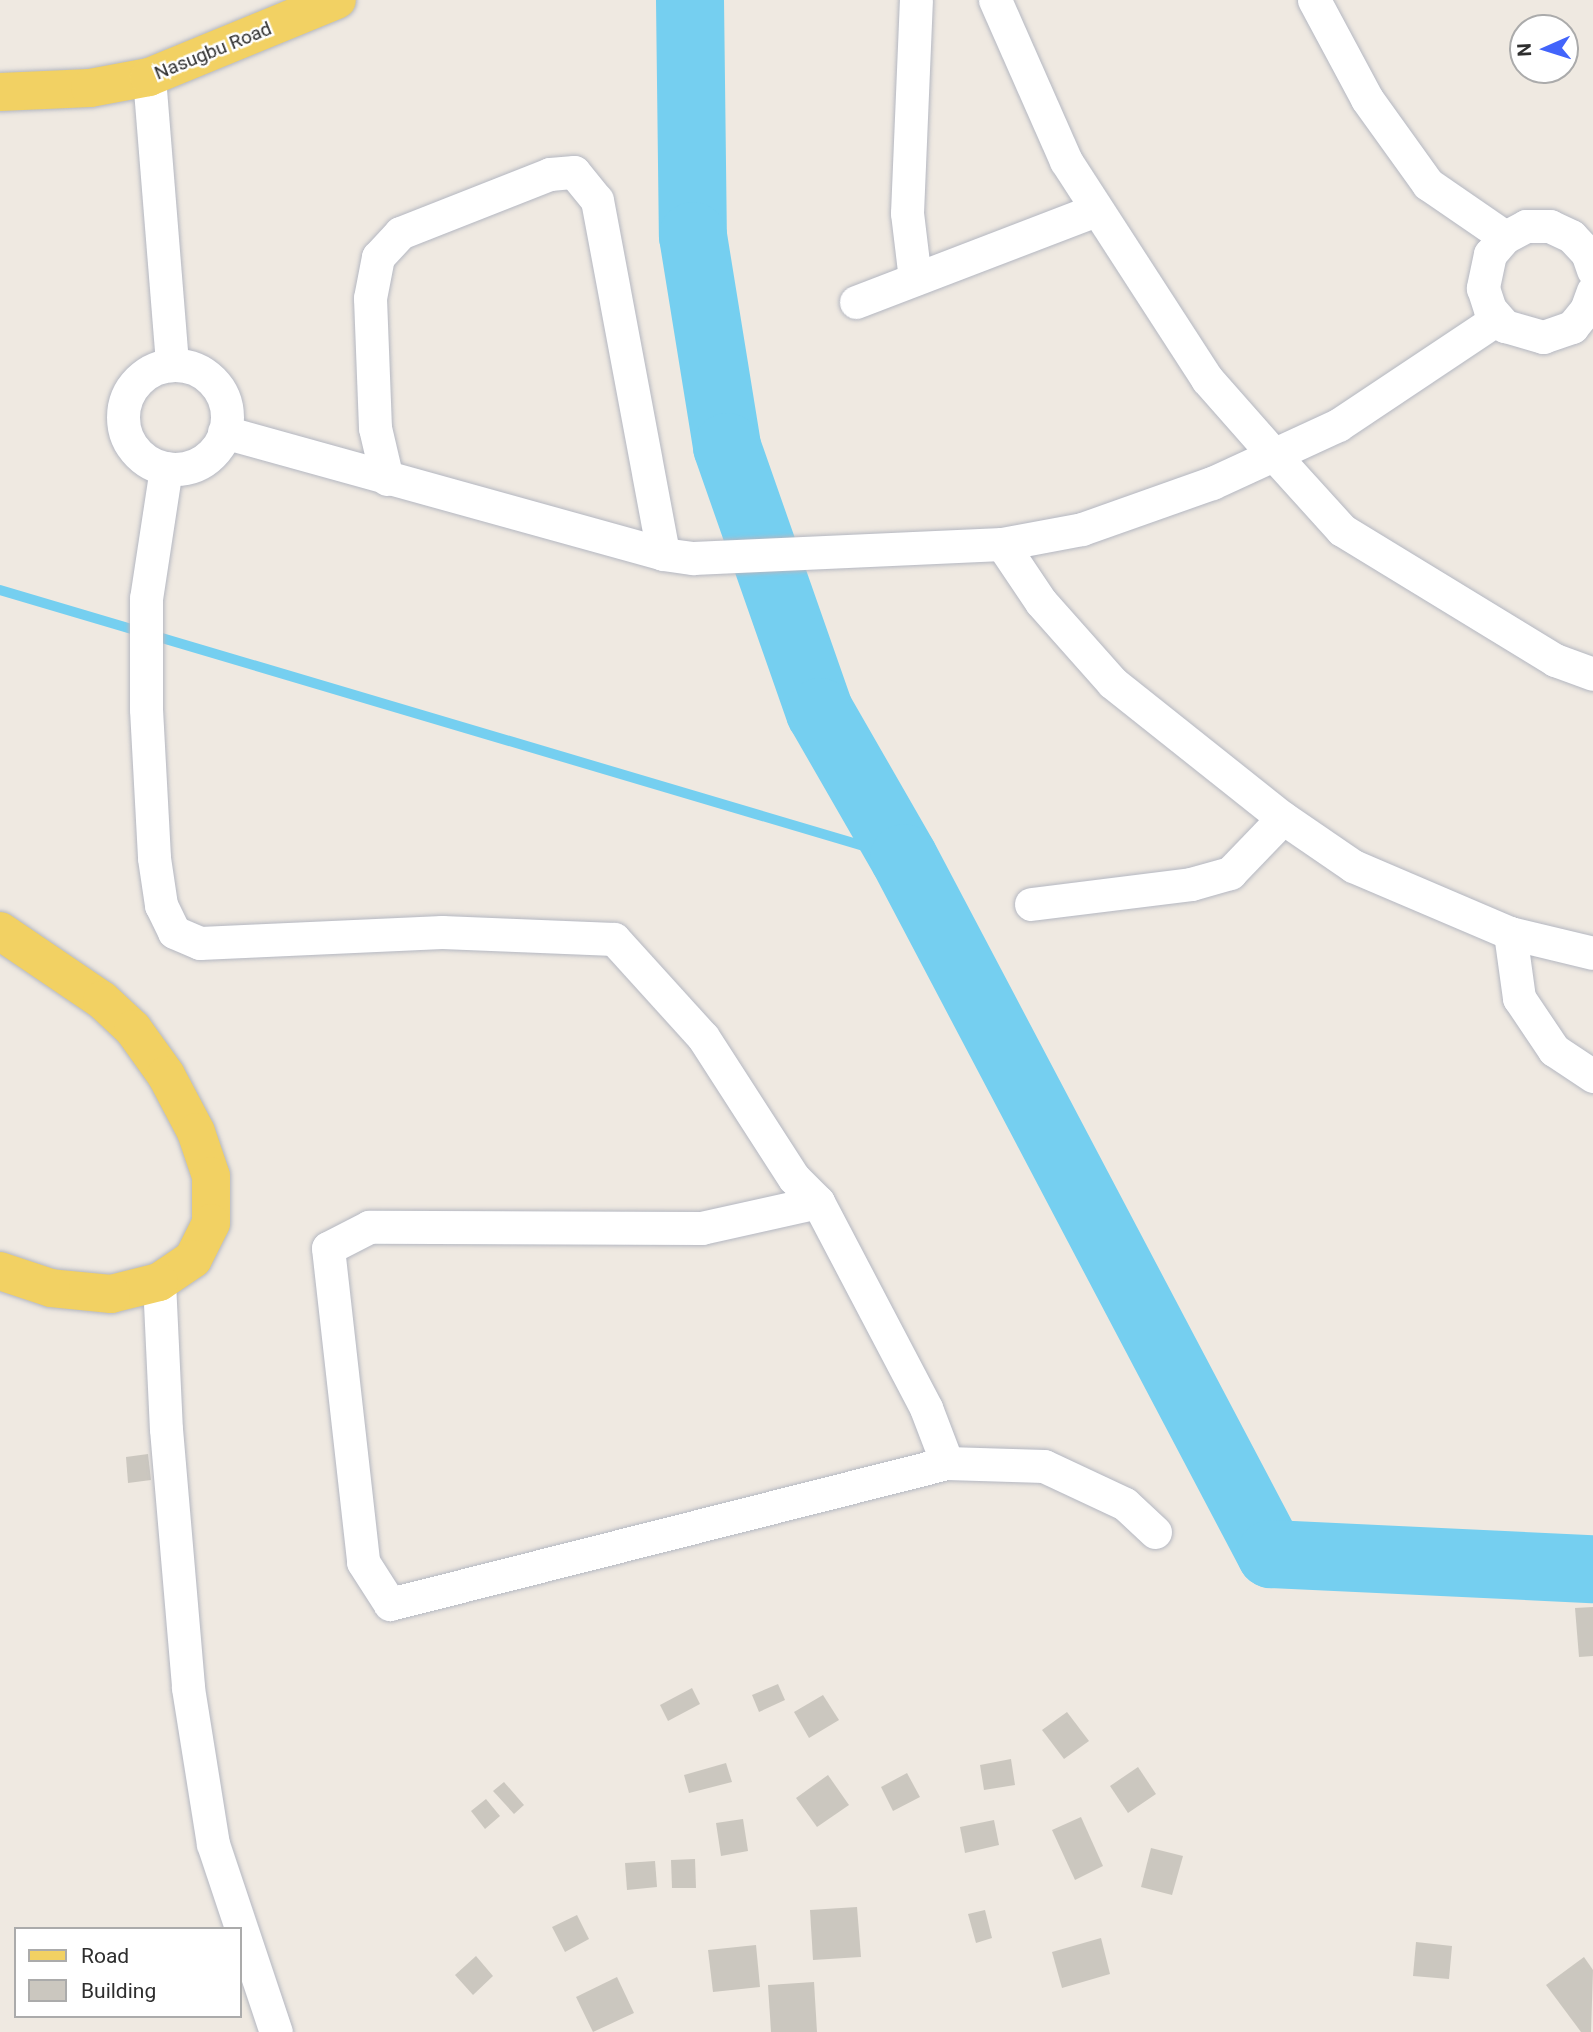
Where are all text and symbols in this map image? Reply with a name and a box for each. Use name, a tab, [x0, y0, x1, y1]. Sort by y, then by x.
north arrow	[1509, 14, 1579, 84]
street label: Nasugbu Road	[151, 17, 275, 85]
text: N	[1513, 43, 1536, 57]
legend	[14, 1927, 242, 2018]
text: Road	[81, 1944, 129, 1968]
text: Building	[81, 1979, 156, 2003]

